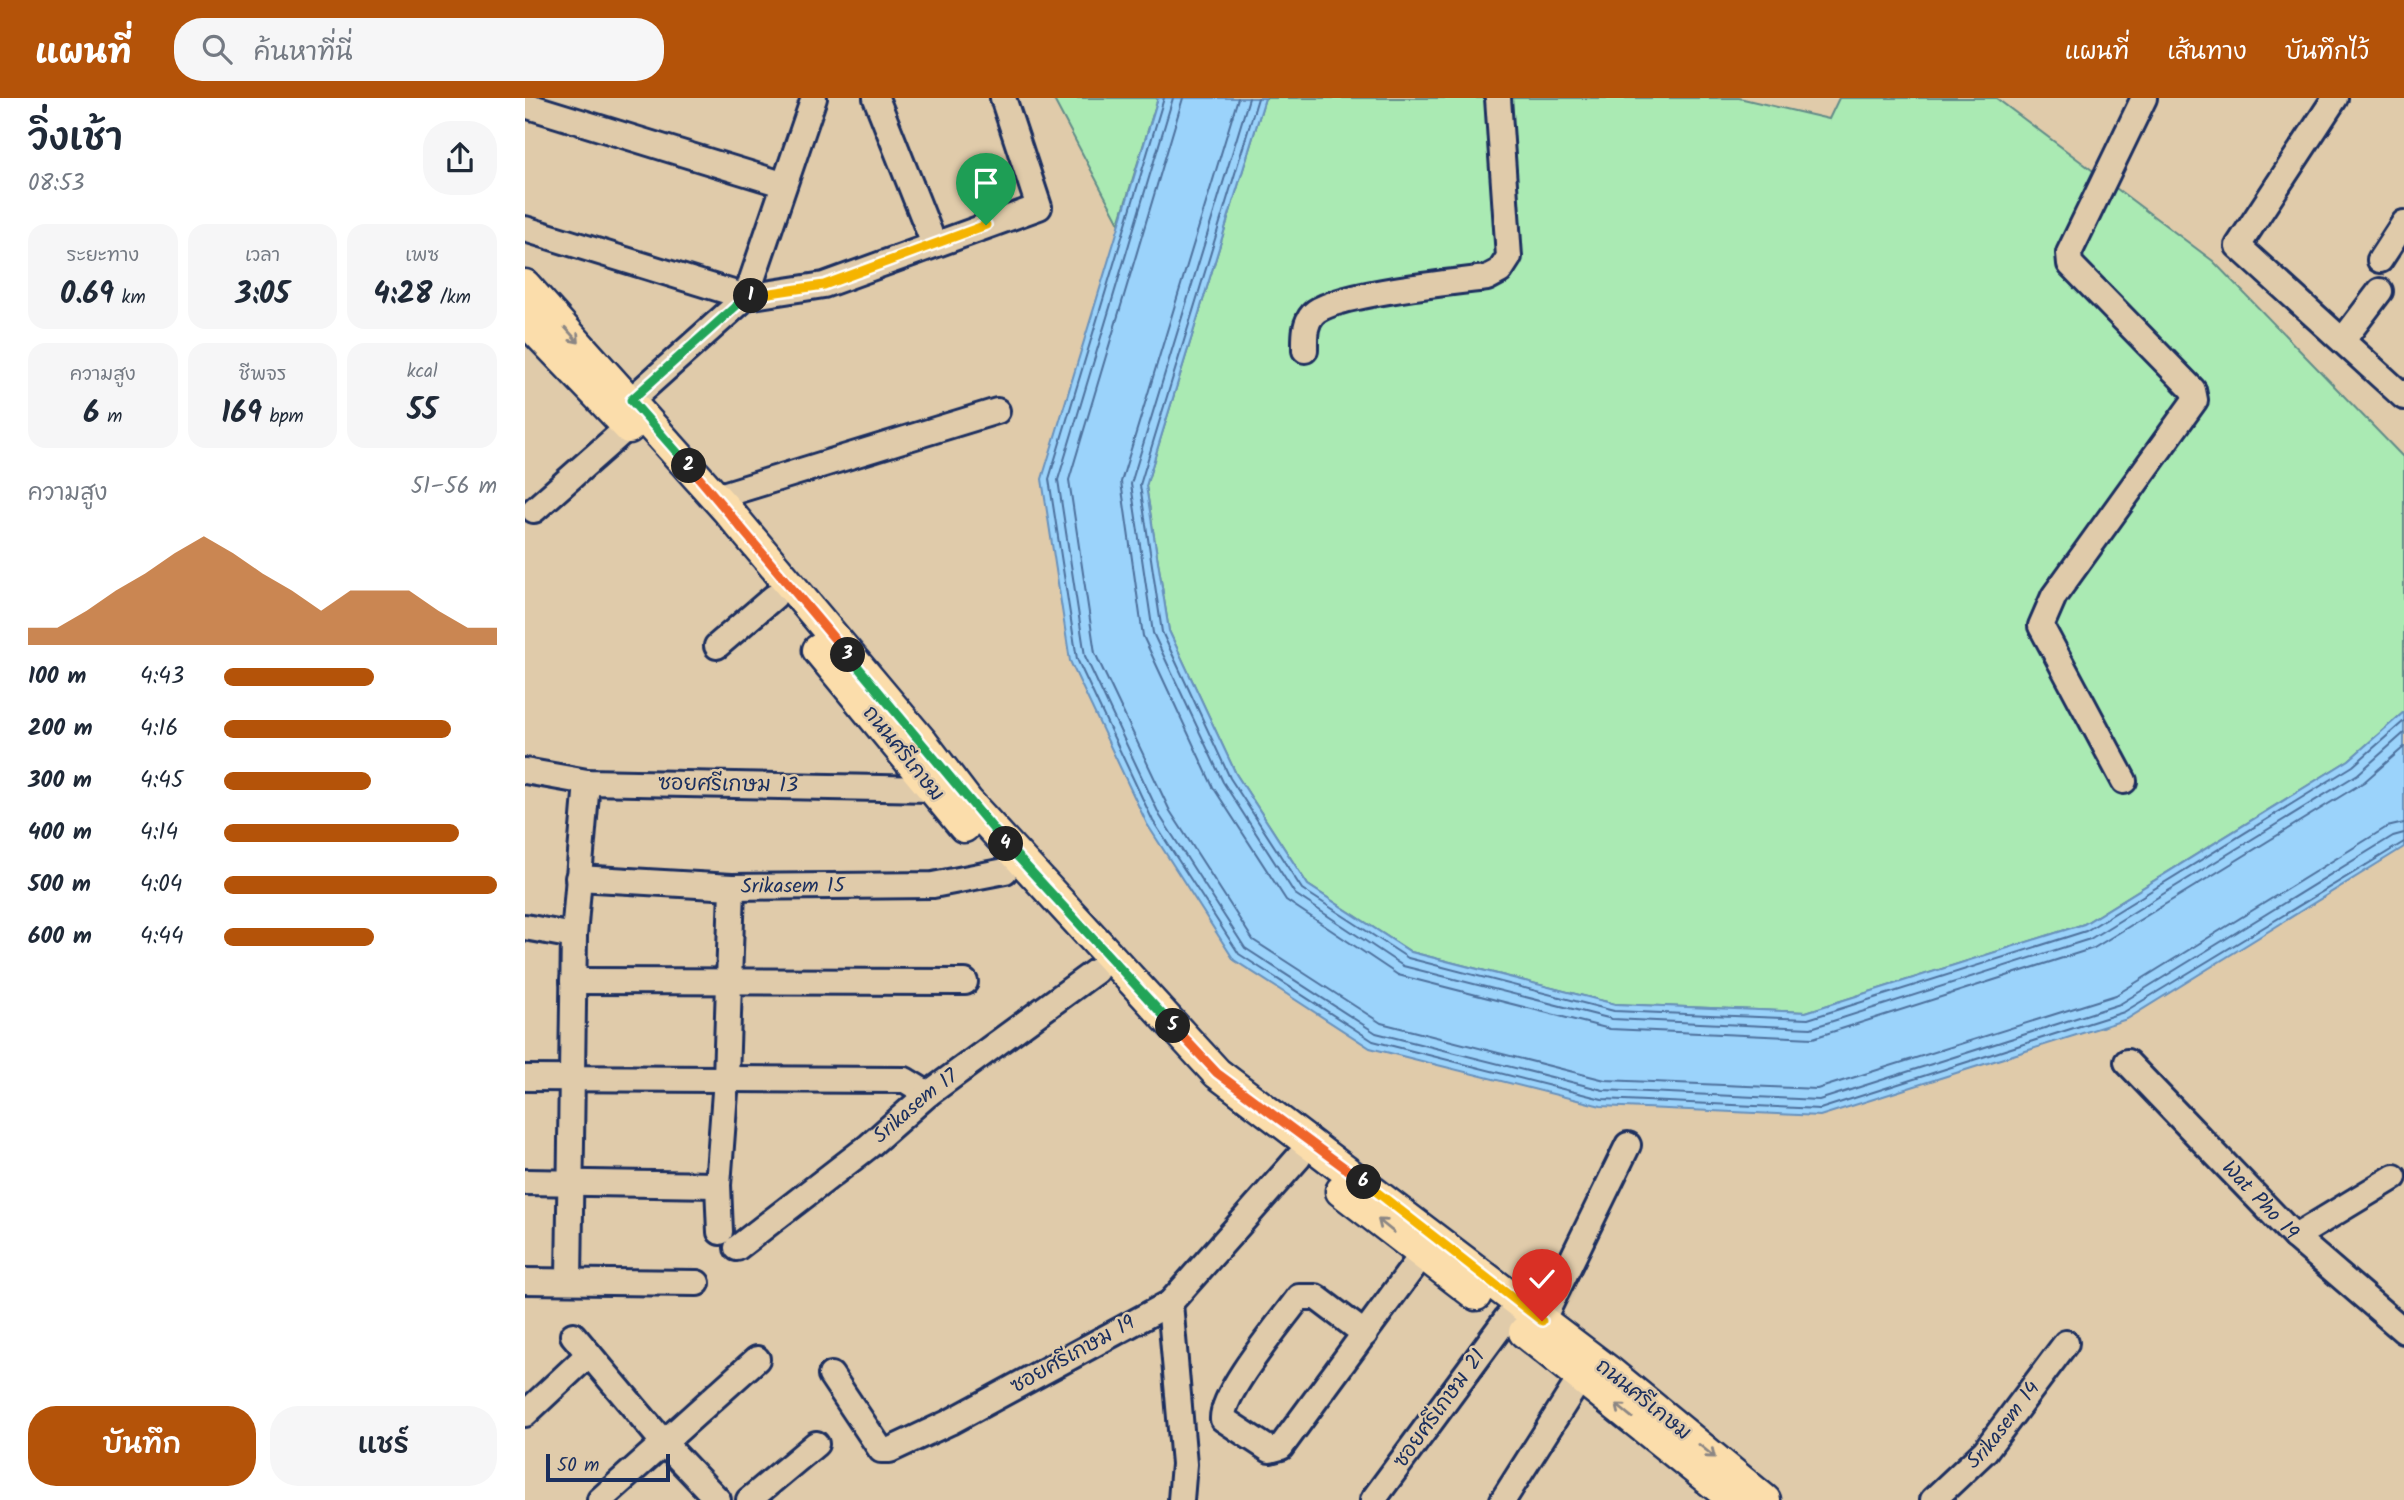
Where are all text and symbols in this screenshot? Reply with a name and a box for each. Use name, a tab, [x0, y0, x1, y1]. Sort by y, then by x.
search box	[174, 18, 664, 81]
text: แผนที่	[35, 28, 132, 81]
icon: search	[198, 30, 236, 68]
text: ค้นหาที่นี่	[254, 32, 353, 74]
text: แผนที่	[2064, 33, 2129, 72]
text: เส้นทาง	[2167, 33, 2247, 72]
text: บันทึกไว้	[2285, 33, 2369, 72]
text: วิ่งเช้า	[28, 110, 123, 170]
button: share	[423, 121, 497, 195]
pin	[956, 153, 1016, 225]
icon: arrive	[967, 164, 1005, 202]
text: 08:53	[28, 166, 85, 202]
text: ระยะทาง	[67, 241, 139, 271]
text: เวลา	[245, 241, 280, 271]
text: เพซ	[405, 241, 439, 271]
text: 0.69	[60, 271, 114, 319]
text: 3:05	[235, 271, 290, 319]
text: 4:28	[374, 271, 432, 319]
pin: 1	[733, 278, 769, 314]
text: 1	[748, 280, 753, 310]
text: km	[114, 283, 146, 313]
text: /km	[432, 283, 471, 313]
one-way arrow	[564, 326, 580, 344]
text: kcal	[407, 357, 438, 387]
text: ความสูง	[70, 360, 136, 390]
text: ชีพจร	[239, 360, 286, 390]
text: 55	[407, 387, 437, 435]
text: 6	[83, 390, 100, 438]
text: 169	[221, 390, 262, 438]
text: m	[100, 402, 122, 432]
text: bpm	[262, 402, 304, 432]
pin: 2	[671, 448, 707, 484]
text: 2	[683, 450, 694, 480]
text: 51–56 m	[411, 469, 497, 505]
text: ความสูง	[28, 476, 107, 512]
pin: 3	[831, 638, 865, 672]
text: 3	[842, 639, 853, 669]
text: 100 m	[28, 659, 86, 695]
text: 4:43	[140, 659, 184, 695]
street label: ถนนศรีเกษม	[854, 699, 952, 809]
text: 200 m	[28, 711, 93, 747]
text: 4:16	[140, 711, 178, 747]
text: 300 m	[28, 763, 92, 799]
text: 4:45	[140, 763, 183, 799]
street label: ซอยศรีเกษม 13	[658, 767, 798, 803]
text: 400 m	[28, 815, 92, 851]
text: 4:14	[140, 815, 178, 851]
pin: 4	[988, 826, 1023, 862]
text: 4	[1000, 828, 1011, 858]
text: 500 m	[28, 867, 91, 903]
text: 4:04	[140, 867, 183, 903]
street label: Srikasem 15	[740, 869, 847, 903]
text: 600 m	[28, 919, 92, 955]
text: 4:44	[140, 919, 184, 955]
pin: 5	[1155, 1009, 1191, 1044]
text: 5	[1168, 1010, 1177, 1040]
street label: Srikasem 17	[865, 1060, 966, 1152]
street label: Wat Pho 19	[2213, 1153, 2307, 1248]
pin: 6	[1347, 1164, 1381, 1200]
text: 6	[1358, 1166, 1369, 1196]
one-way arrow	[1378, 1219, 1396, 1234]
pin	[1512, 1249, 1572, 1321]
icon: check	[1523, 1260, 1561, 1298]
street label: ซอยศรีเกษม 19	[1005, 1307, 1141, 1403]
street label: ซอยศรีเกษม 21	[1385, 1343, 1495, 1475]
street label: ถนนศรีเกษม	[1588, 1351, 1698, 1449]
street label: Srikasem 14	[1959, 1374, 2048, 1477]
one-way arrow	[1615, 1404, 1633, 1419]
button: บันทึก	[28, 1406, 256, 1486]
button: แชร์	[270, 1406, 497, 1486]
one-way arrow	[1697, 1443, 1715, 1459]
scale bar	[546, 1451, 670, 1483]
text: 50 m	[557, 1451, 599, 1481]

